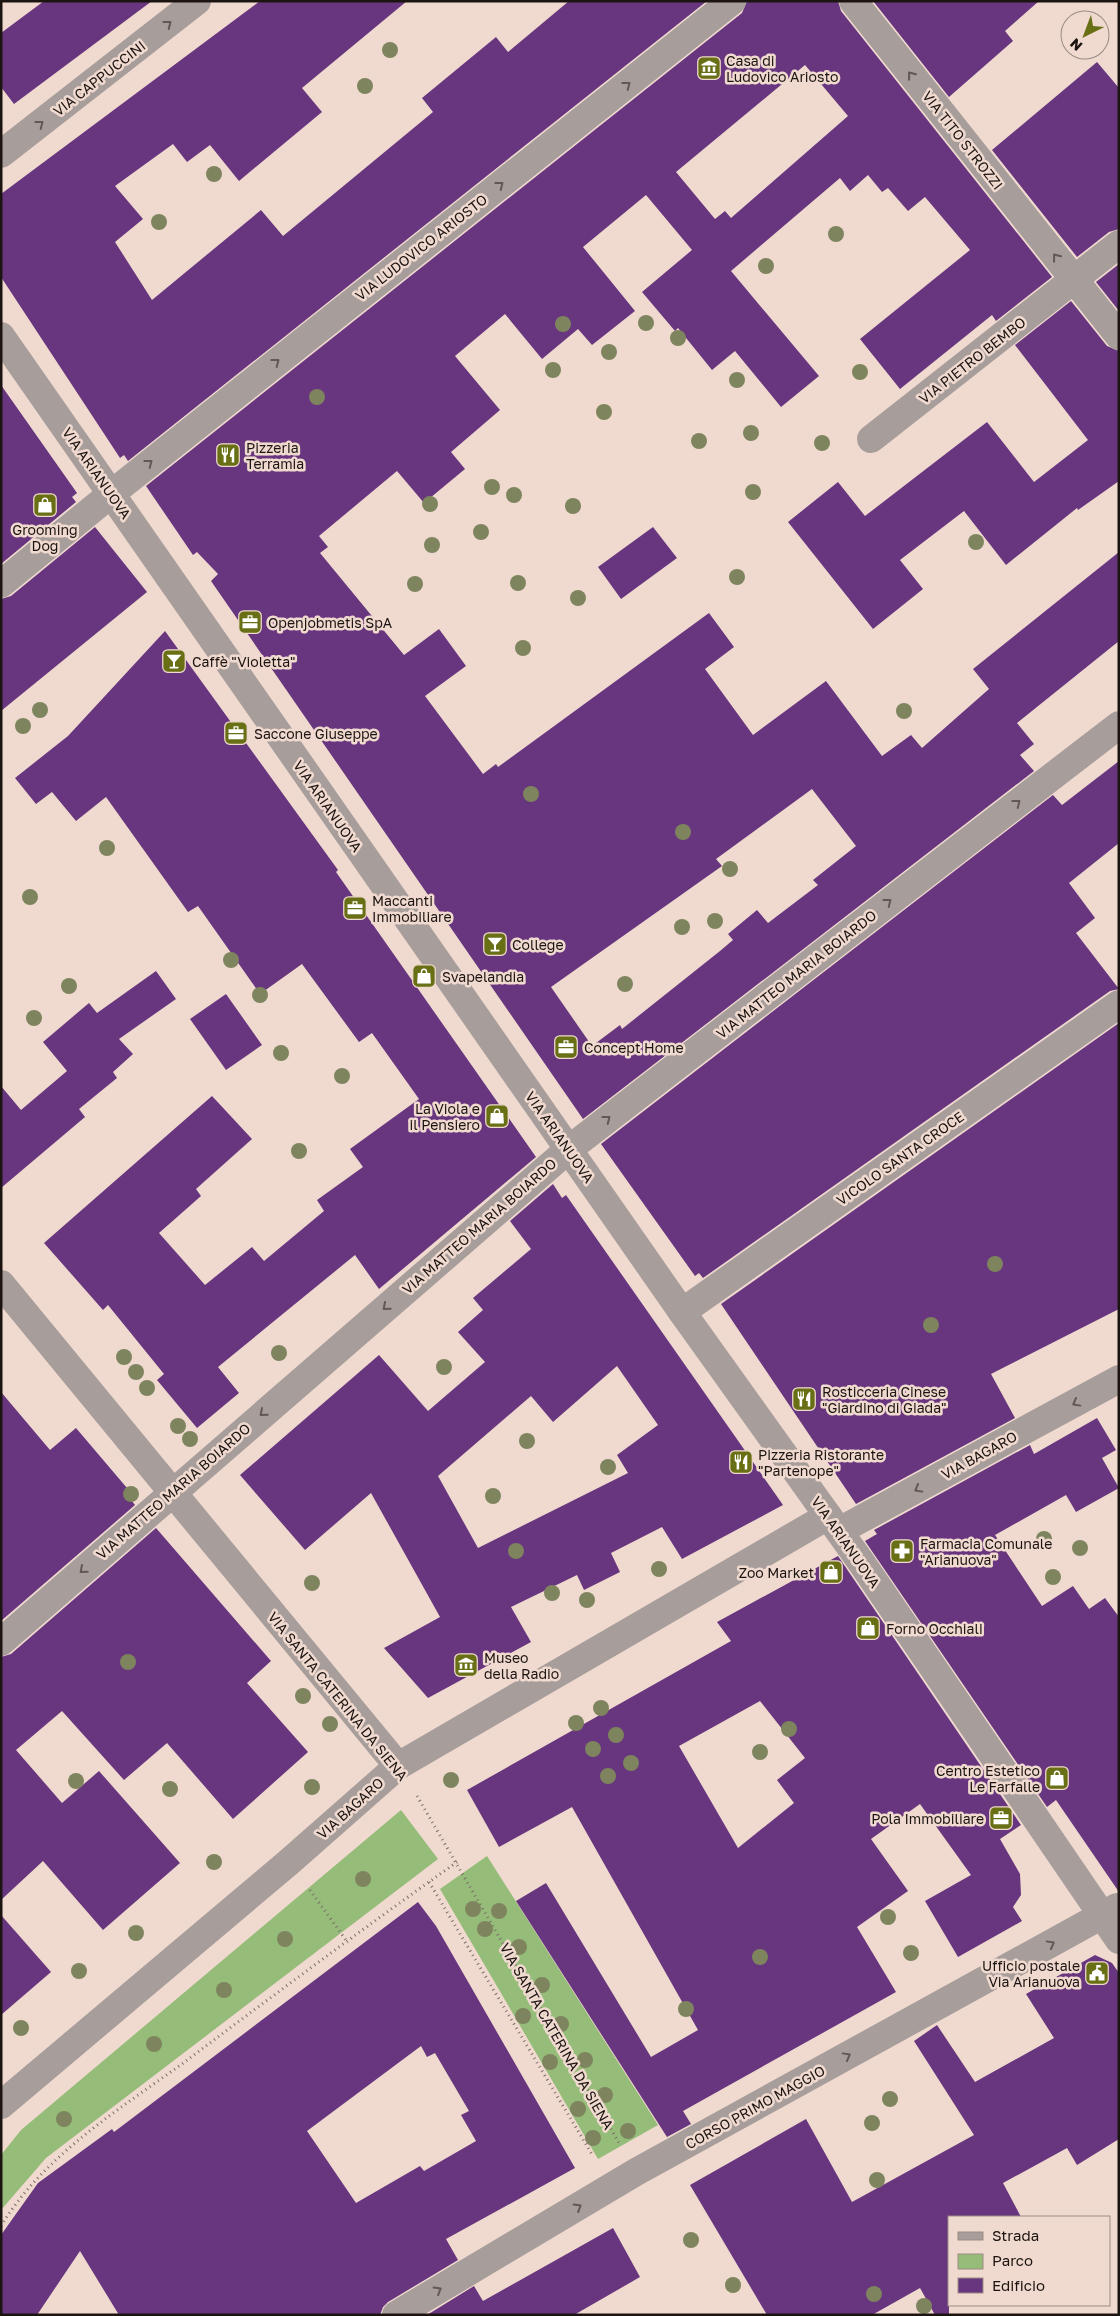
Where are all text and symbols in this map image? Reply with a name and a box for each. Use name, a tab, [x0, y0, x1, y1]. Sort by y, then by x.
north arrow	[1060, 10, 1110, 60]
one-way arrow	[162, 22, 171, 30]
text: N	[1066, 35, 1086, 55]
street label: VIA CAPPUCCINI	[50, 37, 148, 119]
place label: Casa di Ludovico Ariosto	[726, 52, 838, 85]
museum icon: Casa di Ludovico Ariosto	[696, 55, 722, 81]
one-way arrow	[909, 72, 917, 81]
one-way arrow	[621, 82, 630, 90]
street label: VIA TITO STROZZI	[919, 87, 1007, 193]
one-way arrow	[34, 121, 44, 130]
one-way arrow	[494, 182, 503, 191]
street label: VIA LUDOVICO ARIOSTO	[352, 190, 490, 304]
one-way arrow	[1053, 254, 1061, 263]
street label: VIA PIETRO BEMBO	[915, 313, 1029, 407]
one-way arrow	[270, 360, 279, 368]
street label: VIA ARIANUOVA	[59, 424, 135, 523]
place label: Pizzeria Terramia	[246, 439, 304, 472]
restaurant icon: Pizzeria Terramia	[215, 442, 241, 468]
one-way arrow	[143, 461, 152, 469]
shop icon: Grooming Dog	[32, 492, 58, 518]
place label: Grooming Dog	[12, 521, 78, 554]
office icon: Openjobmetis SpA	[237, 609, 263, 635]
place label: Openjobmetis SpA	[268, 614, 393, 631]
bar icon: Caffè "Violetta"	[161, 648, 187, 674]
place label: Caffè "Violetta"	[192, 653, 295, 670]
office icon: Saccone Giuseppe	[223, 720, 249, 746]
place label: Saccone Giuseppe	[254, 725, 378, 742]
street label: VIA ARIANUOVA	[290, 757, 366, 856]
one-way arrow	[1011, 801, 1020, 809]
place label: Maccanti Immobiliare	[372, 892, 452, 925]
office icon: Maccanti Immobiliare	[342, 895, 368, 921]
one-way arrow	[882, 900, 891, 908]
street label: VIA MATTEO MARIA BOIARDO	[713, 906, 879, 1042]
bar icon: College	[482, 931, 508, 957]
place label: College	[512, 936, 564, 953]
shop icon: Svapelandia	[411, 963, 437, 989]
place label: Svapelandia	[442, 968, 524, 985]
office icon: Concept Home	[553, 1034, 579, 1060]
place label: Concept Home	[584, 1039, 684, 1056]
street label: VIA ARIANUOVA	[522, 1088, 598, 1187]
place label: La Viola e il Pensiero	[409, 1100, 480, 1133]
shop icon: La Viola e il Pensiero	[484, 1103, 510, 1129]
street label: VICOLO SANTA CROCE	[833, 1108, 967, 1208]
one-way arrow	[601, 1116, 611, 1125]
street label: VIA MATTEO MARIA BOIARDO	[398, 1154, 560, 1298]
one-way arrow	[383, 1301, 392, 1309]
place label: Rosticceria Cinese "Giardino di Giada"	[822, 1383, 946, 1416]
restaurant icon: Rosticceria Cinese "Giardino di Giada"	[791, 1386, 817, 1412]
one-way arrow	[1072, 1397, 1081, 1407]
one-way arrow	[260, 1407, 269, 1416]
street label: VIA MATTEO MARIA BOIARDO	[92, 1419, 254, 1563]
street label: VIA BAGARO	[938, 1427, 1020, 1483]
place label: Pizzeria Ristorante "Partenope"	[758, 1446, 884, 1479]
restaurant icon: Pizzeria Ristorante "Partenope"	[728, 1449, 754, 1475]
one-way arrow	[914, 1482, 923, 1492]
street label: VIA ARIANUOVA	[808, 1493, 884, 1592]
place label: Farmacia Comunale "Arianuova"	[920, 1535, 1052, 1568]
pharmacy icon: Farmacia Comunale "Arianuova"	[889, 1538, 915, 1564]
shop icon: Zoo Market	[818, 1559, 844, 1585]
one-way arrow	[80, 1564, 89, 1573]
place label: Zoo Market	[739, 1564, 814, 1581]
street label: VIA SANTA CATERINA DA SIENA	[265, 1608, 412, 1784]
shop icon: Forno Occhiali	[855, 1615, 881, 1641]
place label: Forno Occhiali	[886, 1620, 983, 1637]
place label: Museo della Radio	[484, 1649, 559, 1682]
museum icon: Museo della Radio	[453, 1652, 479, 1678]
place label: Centro Estetico Le Farfalle	[936, 1762, 1040, 1795]
shop icon: Centro Estetico Le Farfalle	[1044, 1765, 1070, 1791]
street label: VIA BAGARO	[313, 1774, 387, 1842]
office icon: Pola Immobiliare	[988, 1805, 1014, 1831]
place label: Pola Immobiliare	[871, 1810, 984, 1827]
street label: VIA SANTA CATERINA DA SIENA	[497, 1940, 618, 2133]
one-way arrow	[1045, 1940, 1054, 1950]
place label: Ufficio postale Via Arianuova	[982, 1957, 1080, 1990]
public building icon: Ufficio postale Via Arianuova	[1084, 1960, 1110, 1986]
one-way arrow	[842, 2052, 851, 2062]
street label: CORSO PRIMO MAGGIO	[682, 2062, 828, 2152]
one-way arrow	[572, 2203, 581, 2213]
legend	[948, 2216, 1110, 2306]
text: Strada	[992, 2226, 1039, 2244]
text: Parco	[992, 2251, 1033, 2269]
text: Edificio	[992, 2276, 1045, 2294]
one-way arrow	[433, 2286, 442, 2296]

